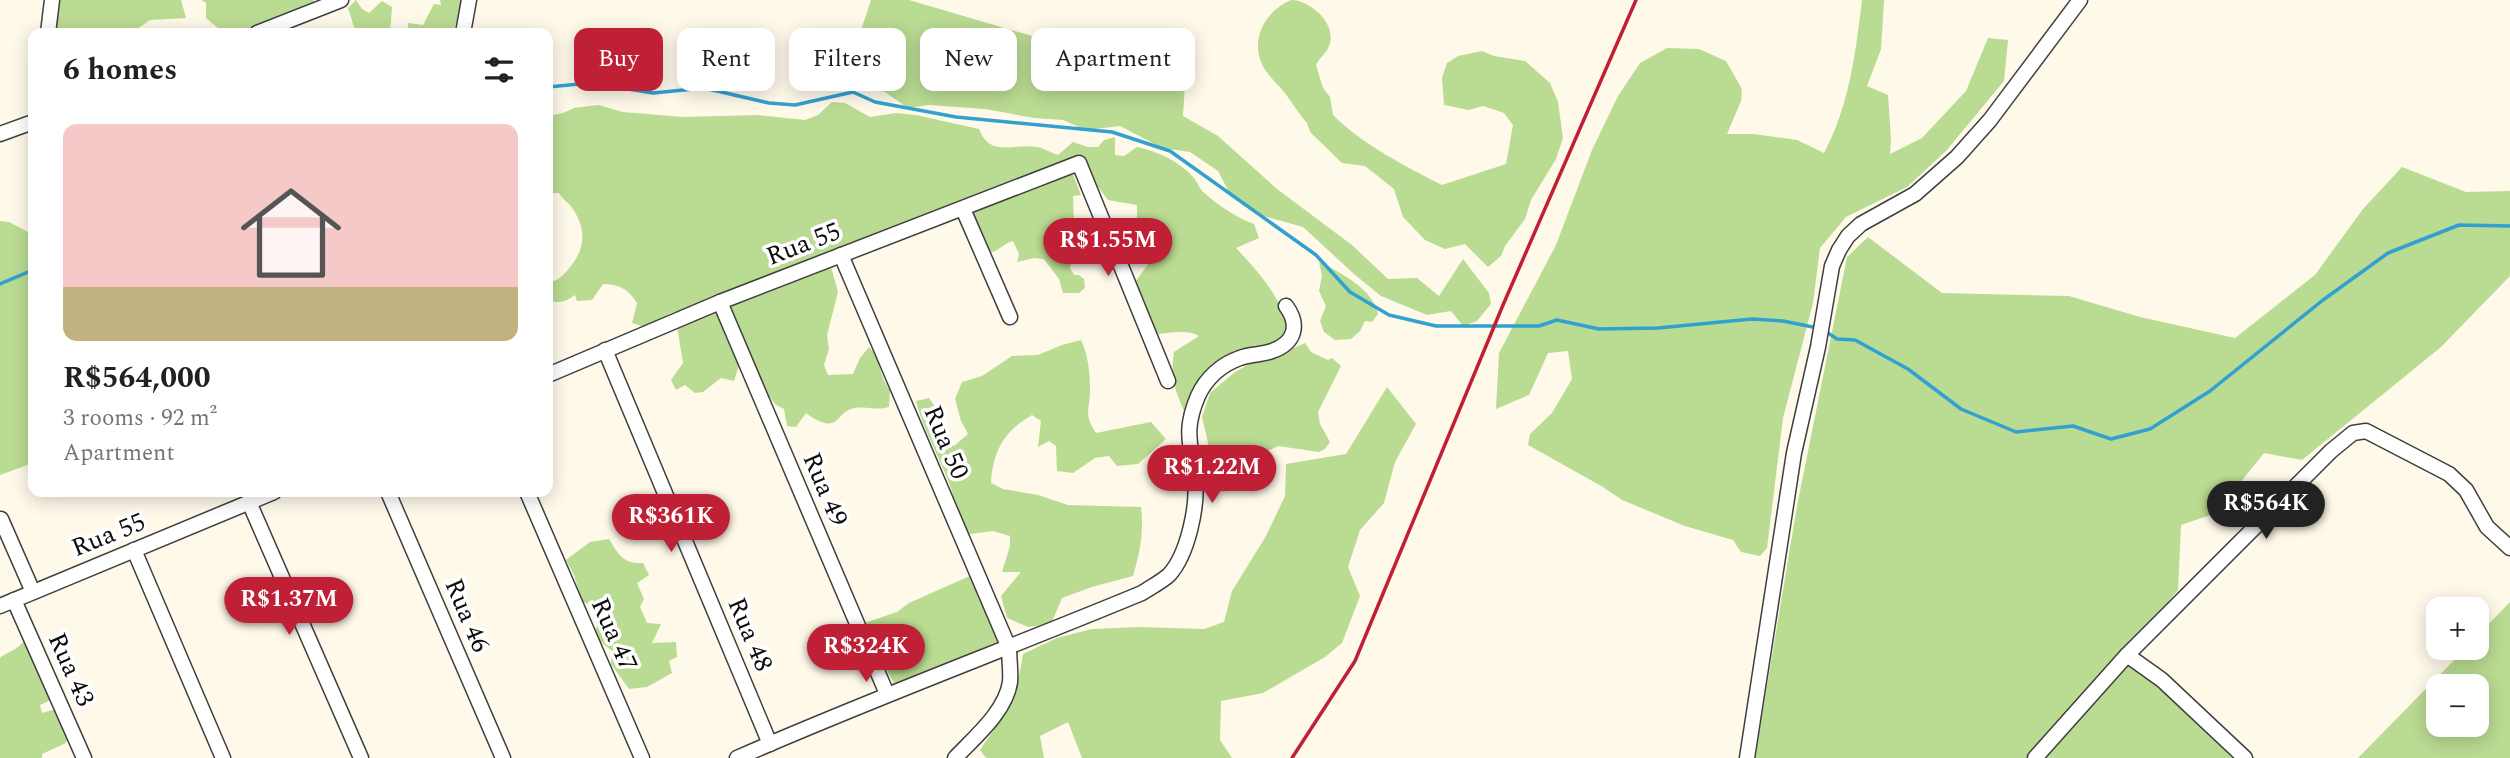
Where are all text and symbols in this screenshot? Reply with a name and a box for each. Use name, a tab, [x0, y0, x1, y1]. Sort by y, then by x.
chip: Buy	[574, 28, 663, 91]
chip: Rent	[677, 28, 775, 91]
chip: Filters	[789, 28, 906, 91]
chip: New	[920, 28, 1017, 91]
chip: Apartment	[1031, 28, 1195, 91]
text: 6 homes	[63, 47, 177, 93]
icon: filters	[480, 51, 518, 89]
icon: home	[228, 170, 354, 296]
street label: Rua 55	[760, 211, 846, 276]
pin: R$1.55M	[1043, 218, 1173, 278]
text: R$1.55M	[1059, 223, 1157, 258]
text: R$564,000	[63, 355, 211, 401]
street label: Rua 50	[913, 399, 980, 486]
text: 3 rooms · 92 m²	[63, 401, 217, 436]
text: Apartment	[63, 436, 175, 471]
street label: Rua 49	[792, 446, 859, 533]
pin: R$1.22M	[1147, 446, 1277, 505]
text: R$1.22M	[1163, 450, 1261, 485]
pin: R$564K	[2209, 482, 2323, 541]
text: R$564K	[2223, 486, 2309, 521]
pin: R$361K	[614, 494, 728, 554]
text: R$361K	[628, 499, 714, 534]
street label: Rua 55	[65, 502, 152, 568]
street label: Rua 46	[434, 572, 501, 659]
pin: R$1.37M	[224, 578, 354, 637]
text: R$1.37M	[240, 582, 338, 617]
street label: Rua 47	[580, 591, 648, 678]
street label: Rua 48	[717, 591, 784, 678]
map controls	[2426, 597, 2489, 737]
button: +	[2426, 597, 2489, 660]
pin: R$324K	[809, 624, 923, 684]
street label: Rua 43	[37, 626, 105, 713]
text: R$324K	[823, 629, 909, 664]
button: −	[2426, 674, 2489, 737]

